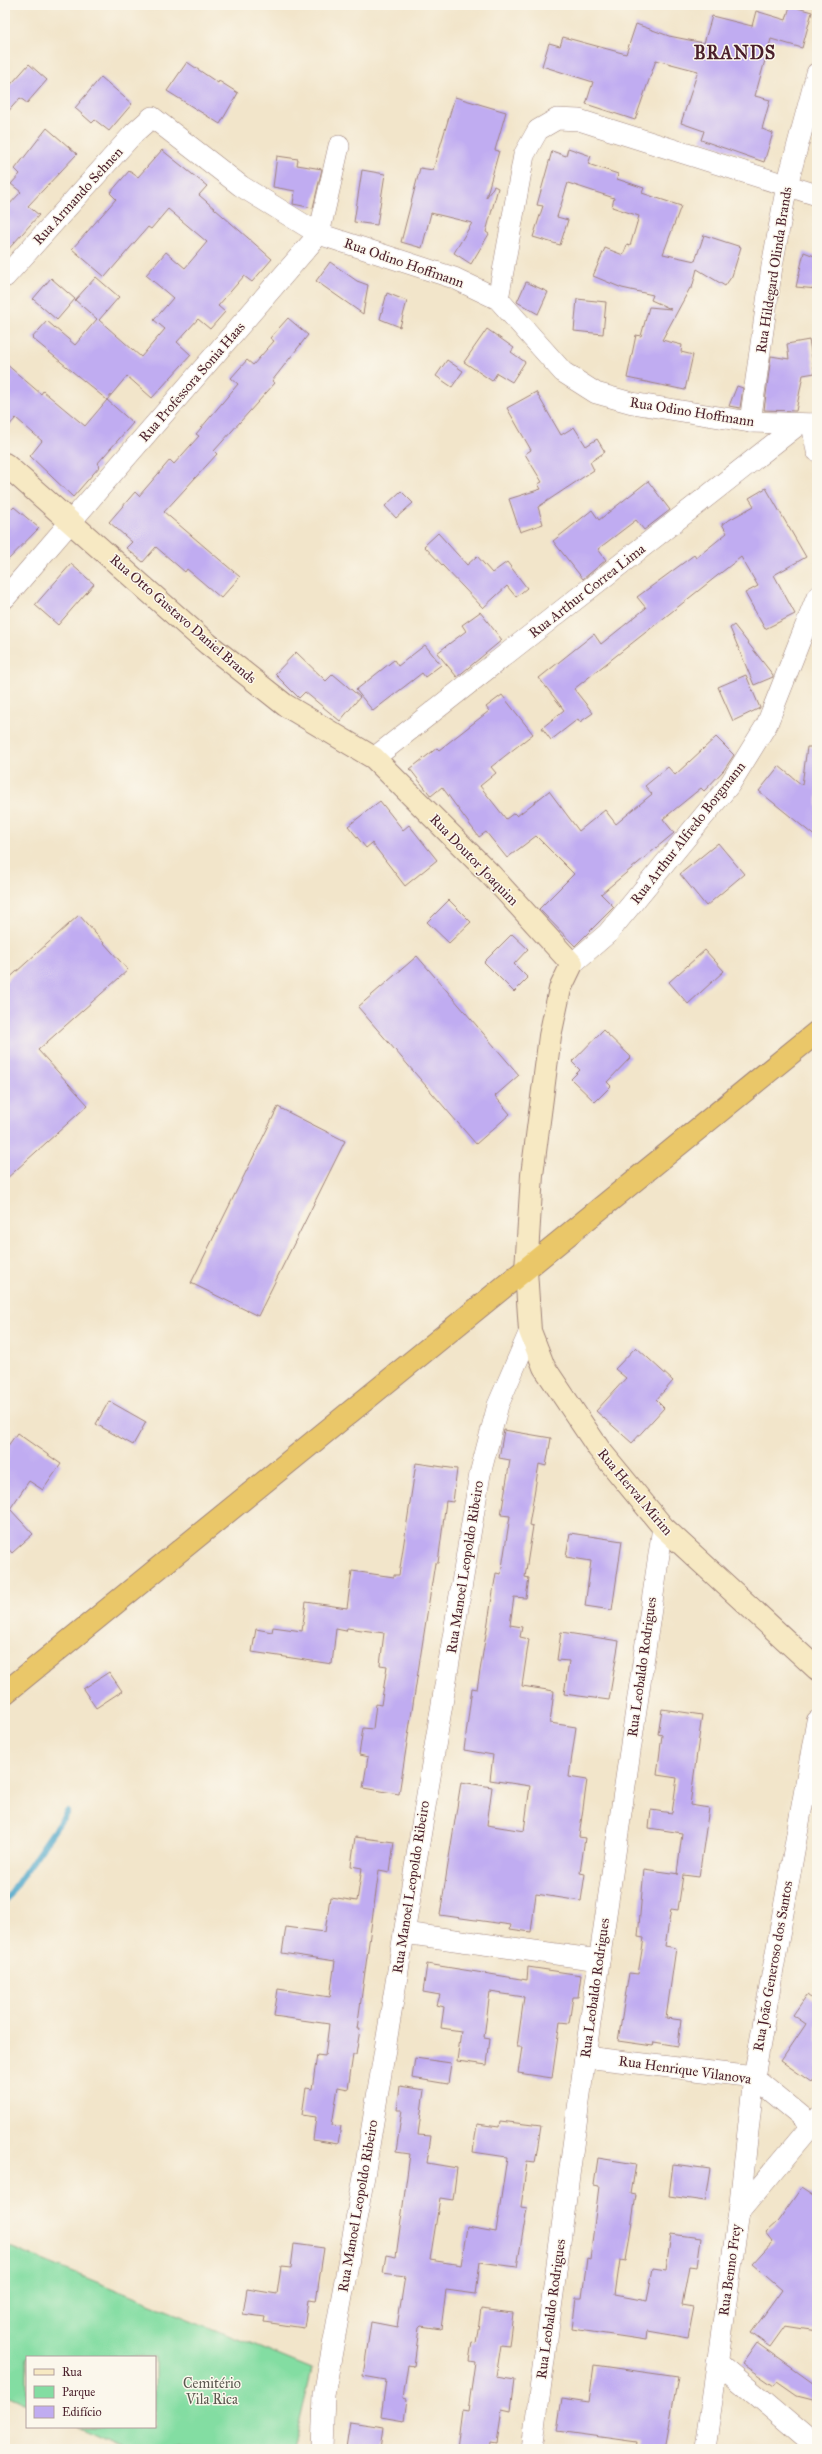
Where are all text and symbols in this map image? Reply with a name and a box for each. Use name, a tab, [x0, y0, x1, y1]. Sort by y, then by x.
district label: BRANDS	[694, 42, 776, 64]
street label: Rua Armando Sehnen	[30, 143, 127, 248]
street label: Rua Hildegard Olinda Brands	[752, 186, 796, 354]
street label: Rua Odino Hoffmann	[342, 234, 467, 292]
street label: Rua Professora Sonia Haas	[135, 319, 249, 445]
street label: Rua Odino Hoffmann	[629, 394, 756, 430]
street label: Rua Arthur Correa Lima	[525, 540, 649, 642]
street label: Rua Otto Gustavo Daniel Brands	[106, 551, 260, 687]
street label: Rua Arthur Alfredo Borgmann	[627, 758, 749, 908]
street label: Rua Doutor Joaquim	[425, 811, 522, 910]
street label: Rua Herval Mirim	[594, 1445, 676, 1539]
street label: Rua Manoel Leopoldo Ribeiro	[443, 1479, 487, 1655]
street label: Rua Leobaldo Rodrigues	[624, 1596, 660, 1738]
street label: Rua Manoel Leopoldo Ribeiro	[389, 1799, 433, 1975]
street label: Rua João Generoso dos Santos	[750, 1879, 797, 2053]
street label: Rua Leobaldo Rodrigues	[577, 1917, 613, 2059]
street label: Rua Henrique Vilanova	[617, 2052, 753, 2089]
street label: Rua Manoel Leopoldo Ribeiro	[334, 2119, 382, 2293]
street label: Rua Benno Frey	[715, 2222, 745, 2317]
street label: Rua Leobaldo Rodrigues	[533, 2238, 569, 2380]
legend	[26, 2356, 156, 2428]
text: Rua	[62, 2365, 83, 2379]
park label: Cemitério Vila Rica	[183, 2375, 241, 2408]
text: Parque	[62, 2385, 95, 2400]
text: Edifício	[62, 2405, 102, 2419]

